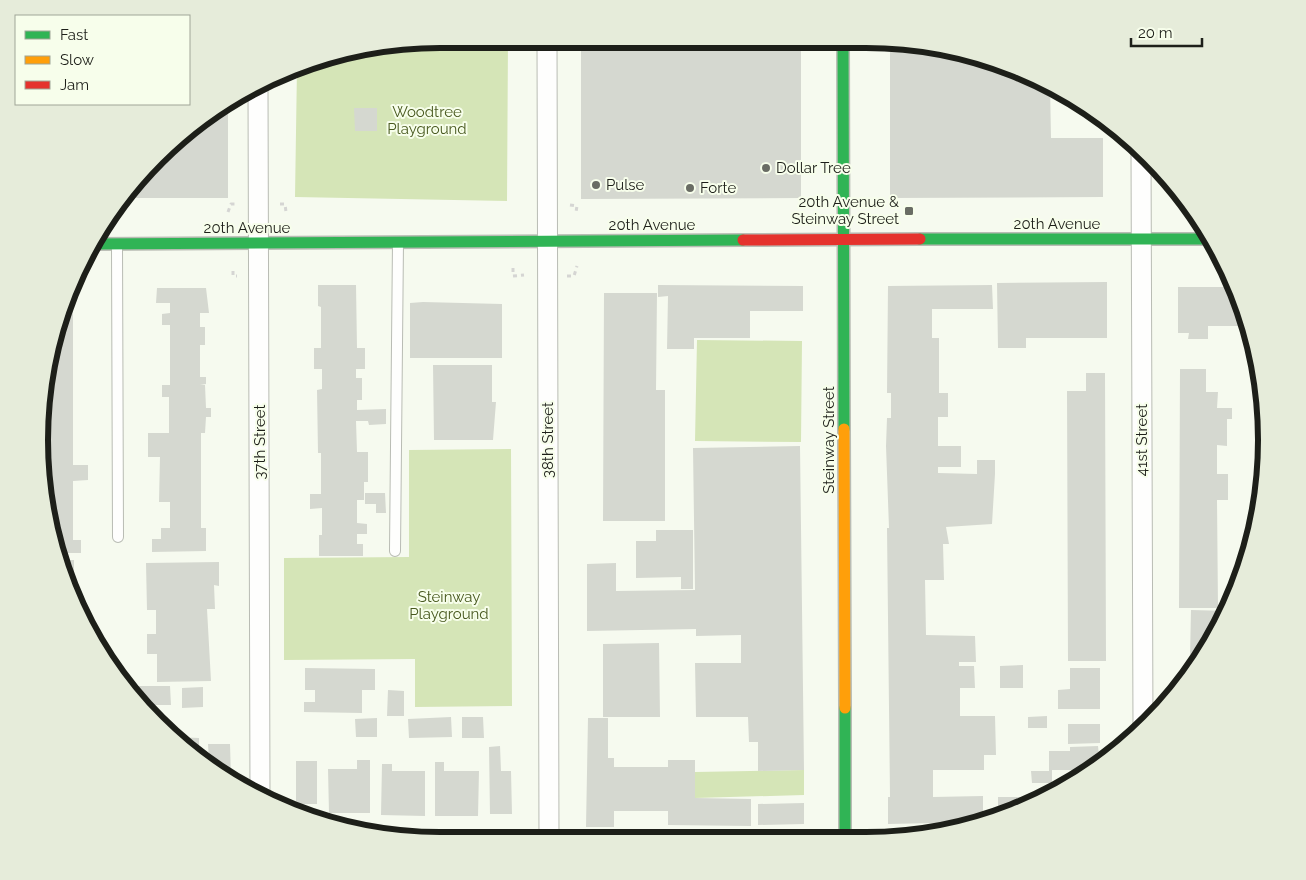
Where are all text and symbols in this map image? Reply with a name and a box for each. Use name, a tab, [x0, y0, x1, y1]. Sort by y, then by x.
legend	[15, 15, 190, 105]
scale bar	[1131, 15, 1202, 47]
text: 20 m	[1138, 24, 1173, 42]
text: Fast	[60, 26, 88, 44]
text: Slow	[60, 51, 94, 69]
text: Jam	[60, 76, 89, 94]
park label: Woodtree Playground	[387, 103, 467, 138]
place label: Dollar Tree	[776, 159, 851, 177]
marker: Dollar Tree	[760, 162, 772, 174]
place label: Pulse	[606, 176, 645, 194]
marker: Pulse	[590, 179, 602, 191]
place label: Forte	[700, 179, 736, 197]
marker: Forte	[684, 182, 696, 194]
place label: 20th Avenue & Steinway Street	[791, 193, 899, 228]
marker: 20th Avenue & Steinway Street	[903, 205, 915, 217]
street label: 20th Avenue	[1014, 215, 1101, 233]
street label: 20th Avenue	[609, 216, 696, 234]
street label: 20th Avenue	[204, 219, 291, 237]
street label: Steinway Street	[820, 386, 838, 494]
street label: 38th Street	[539, 402, 557, 478]
street label: 37th Street	[251, 404, 269, 480]
street label: 41st Street	[1133, 404, 1151, 476]
park label: Steinway Playground	[409, 588, 489, 623]

